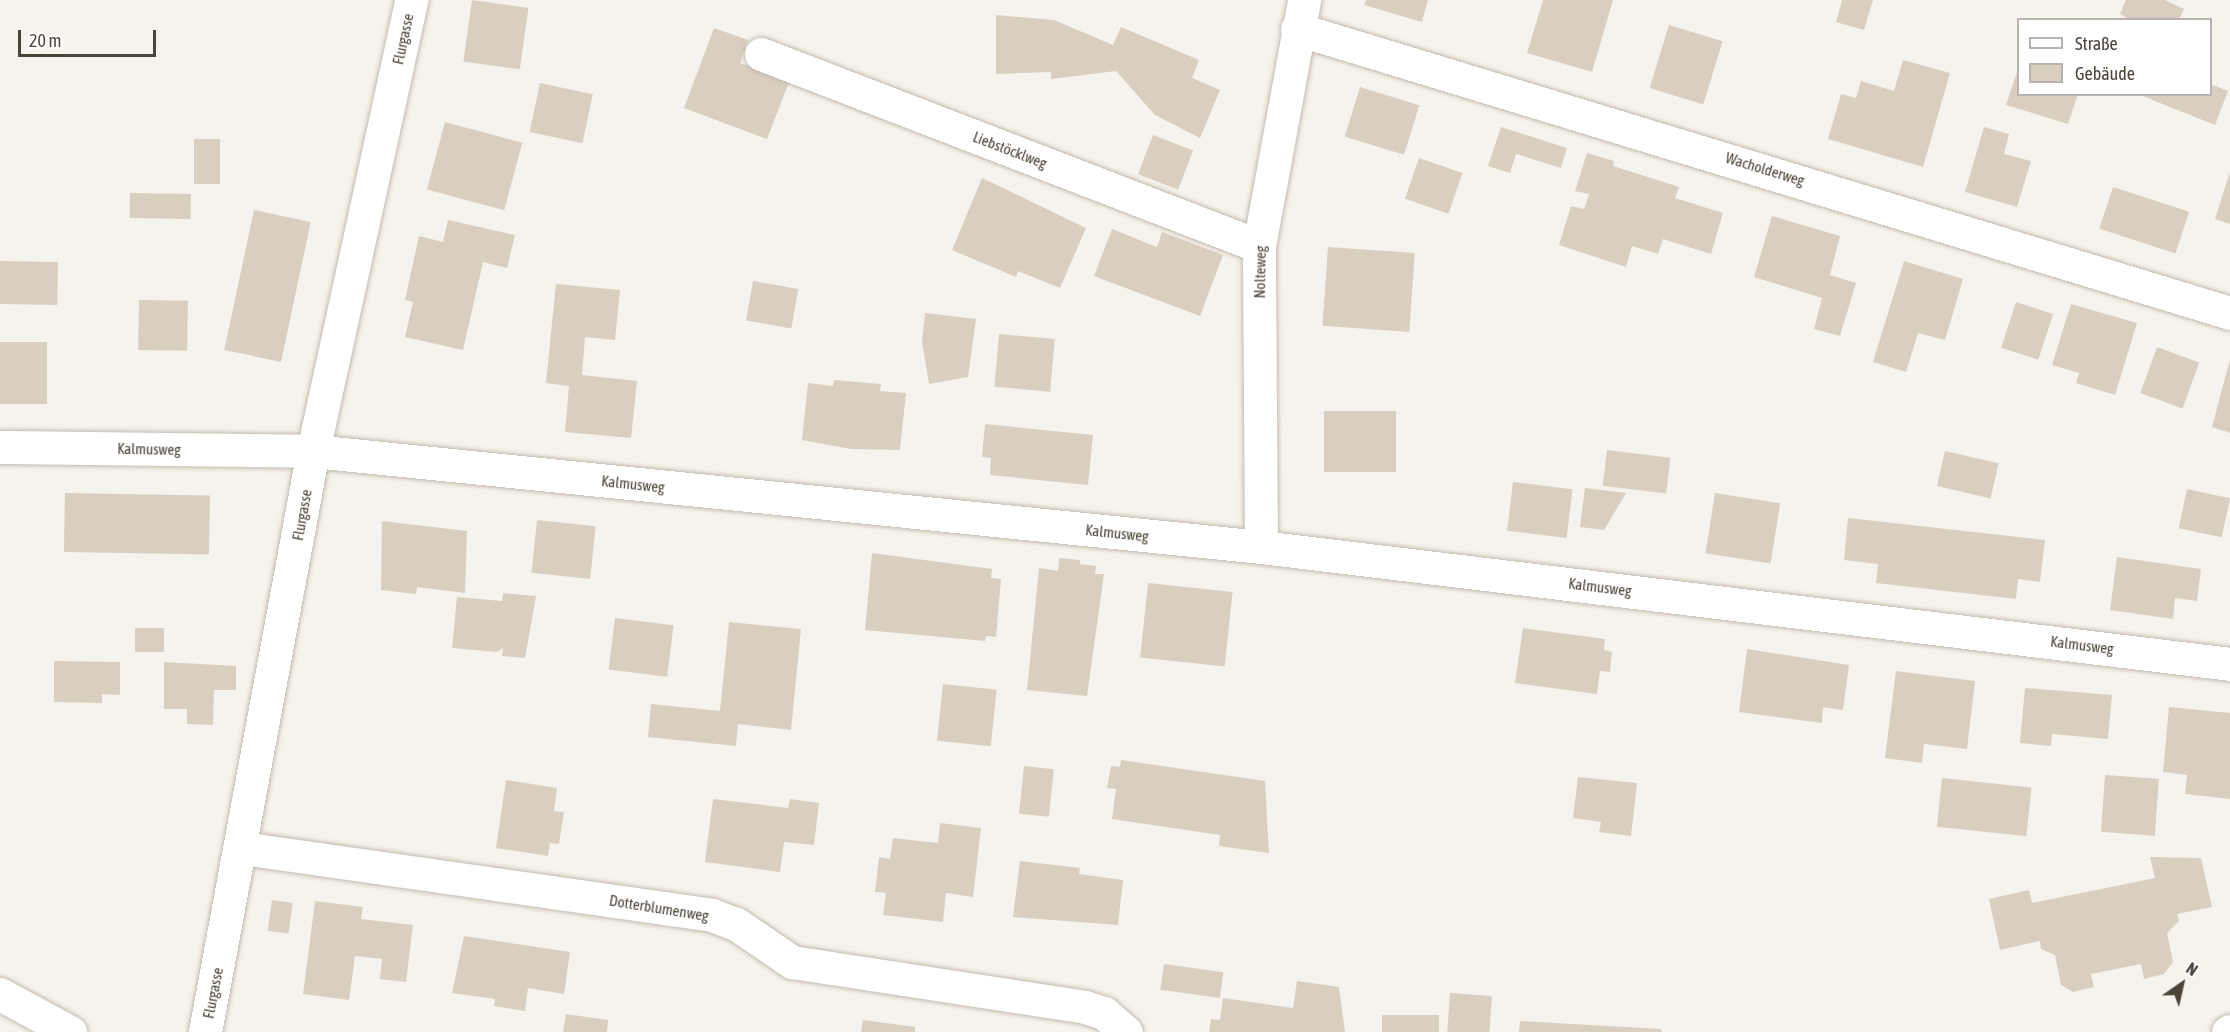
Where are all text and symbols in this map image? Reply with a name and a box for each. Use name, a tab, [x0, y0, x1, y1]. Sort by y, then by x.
street label: Flurgasse	[389, 12, 417, 66]
scale bar	[21, 18, 159, 56]
legend	[2017, 18, 2212, 96]
text: 20 m	[29, 30, 61, 51]
text: Straße	[2075, 33, 2118, 54]
text: Gebäude	[2075, 63, 2135, 84]
street label: Liebstöcklweg	[970, 128, 1050, 172]
street label: Wacholderweg	[1723, 148, 1807, 190]
street label: Nolteweg	[1251, 245, 1269, 299]
street label: Kalmusweg	[117, 439, 181, 459]
street label: Kalmusweg	[601, 472, 665, 496]
street label: Flurgasse	[289, 488, 315, 542]
street label: Kalmusweg	[1085, 521, 1149, 545]
street label: Kalmusweg	[1567, 574, 1633, 600]
street label: Kalmusweg	[2049, 632, 2115, 658]
street label: Dotterblumenweg	[608, 891, 710, 925]
north arrow	[2152, 954, 2212, 1014]
text: N	[2183, 959, 2201, 979]
street label: Flurgasse	[199, 966, 227, 1020]

